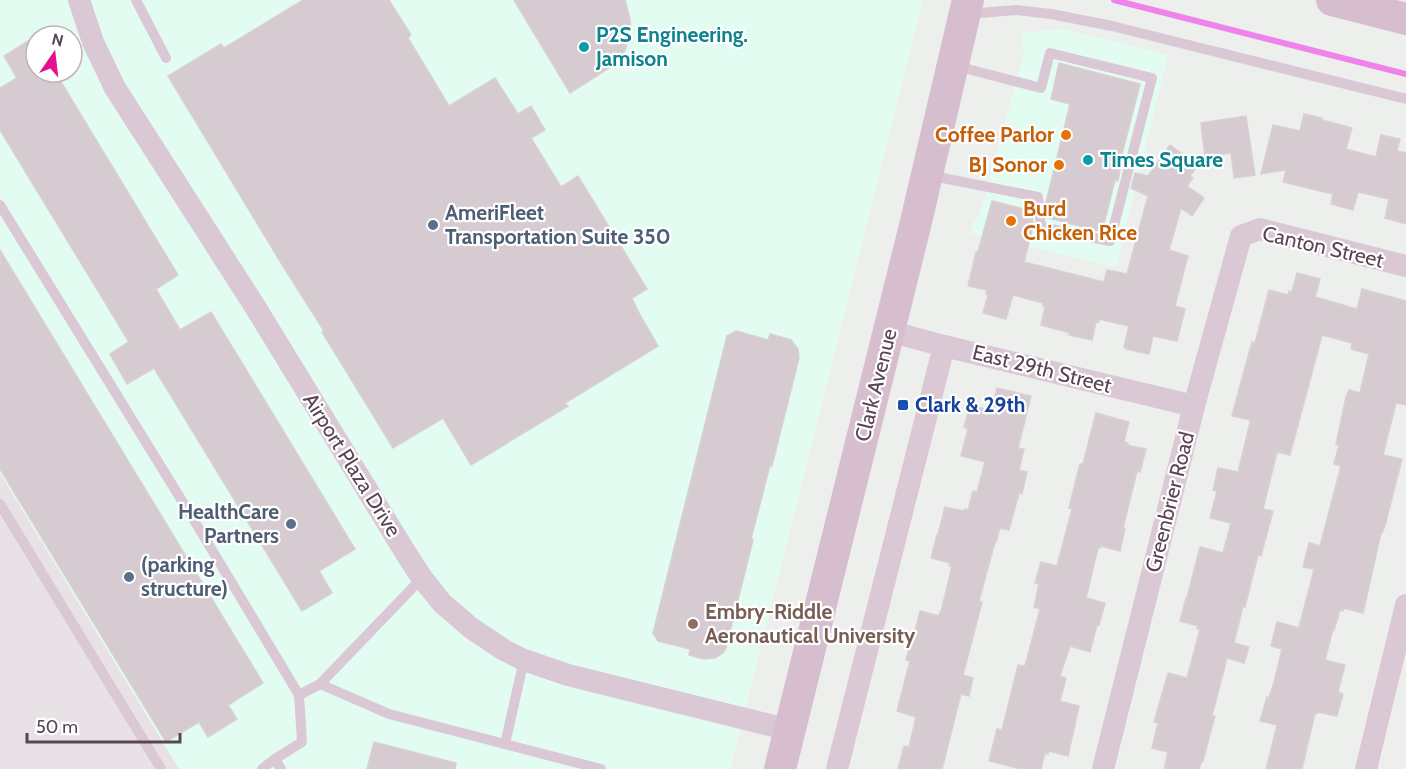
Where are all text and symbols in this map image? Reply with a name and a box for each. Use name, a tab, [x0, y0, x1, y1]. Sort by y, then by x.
place label: P2S Engineering. Jamison	[595, 22, 748, 71]
north arrow	[24, 24, 84, 84]
text: N	[50, 29, 65, 51]
marker: P2S Engineering. Jamison	[577, 40, 591, 54]
place label: Coffee Parlor	[935, 122, 1054, 147]
marker: Coffee Parlor	[1059, 128, 1073, 142]
place label: Times Square	[1100, 147, 1223, 172]
place label: BJ Sonor	[969, 152, 1047, 177]
marker: Times Square	[1081, 153, 1095, 167]
marker: BJ Sonor	[1052, 158, 1066, 172]
place label: Burd Chicken Rice	[1023, 196, 1137, 245]
place label: AmeriFleet Transportation Suite 350	[445, 200, 670, 249]
marker: Burd Chicken Rice	[1004, 214, 1018, 228]
marker: AmeriFleet Transportation Suite 350	[426, 218, 440, 232]
street label: Canton Street	[1260, 220, 1386, 273]
street label: Clark Avenue	[849, 326, 902, 444]
street label: East 29th Street	[970, 339, 1114, 398]
street label: Airport Plaza Drive	[298, 388, 407, 541]
place label: Clark & 29th	[915, 392, 1025, 417]
marker: Clark & 29th	[896, 398, 910, 412]
street label: Greenbrier Road	[1140, 429, 1199, 575]
place label: HealthCare Partners	[178, 499, 279, 548]
marker: HealthCare Partners	[284, 517, 298, 531]
place label: (parking structure)	[141, 552, 228, 601]
marker: (parking structure)	[122, 570, 136, 584]
place label: Embry-Riddle Aeronautical University	[705, 599, 916, 648]
marker: Embry-Riddle Aeronautical University	[686, 617, 700, 631]
scale bar	[27, 706, 180, 744]
text: 50 m	[36, 716, 78, 738]

